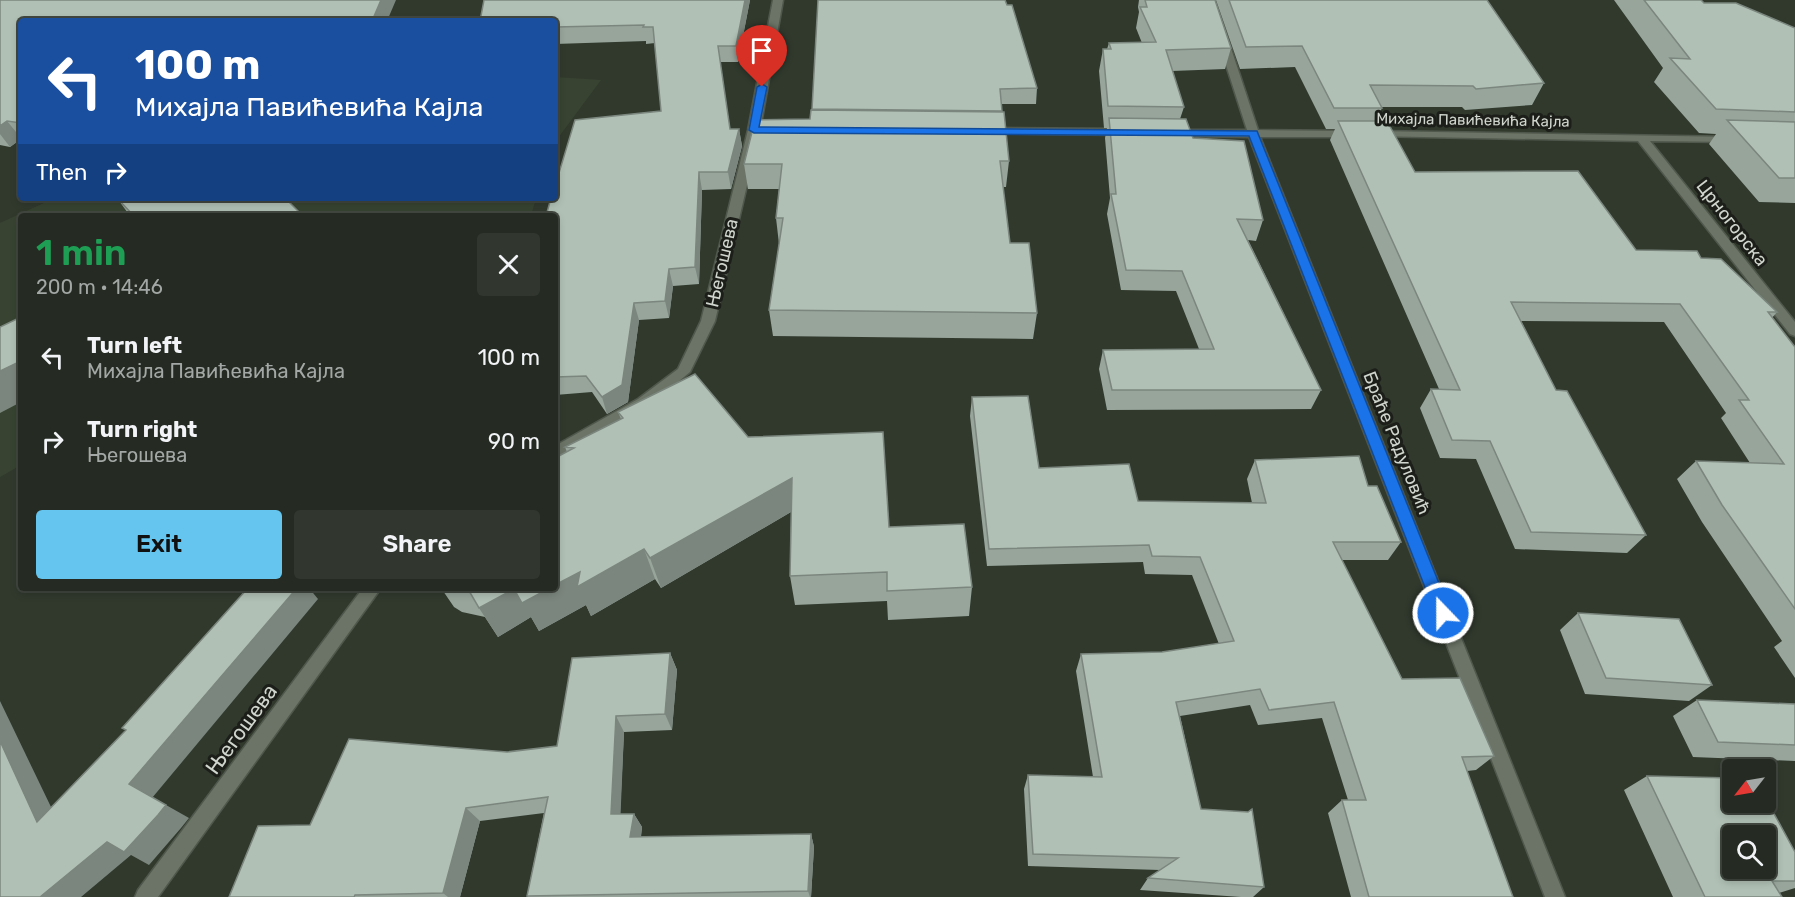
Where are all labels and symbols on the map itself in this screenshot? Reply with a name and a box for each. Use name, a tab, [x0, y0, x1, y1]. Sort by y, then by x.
pin	[736, 25, 787, 87]
street label: Михајла Павићевића Кајла	[1376, 109, 1570, 131]
street label: Црногорска	[1692, 175, 1772, 271]
street label: Његошева	[701, 217, 743, 309]
street label: Браће Радуловић	[1358, 368, 1436, 518]
position arrow	[1411, 581, 1475, 645]
street label: Његошева	[200, 679, 282, 779]
north arrow	[1722, 759, 1776, 813]

